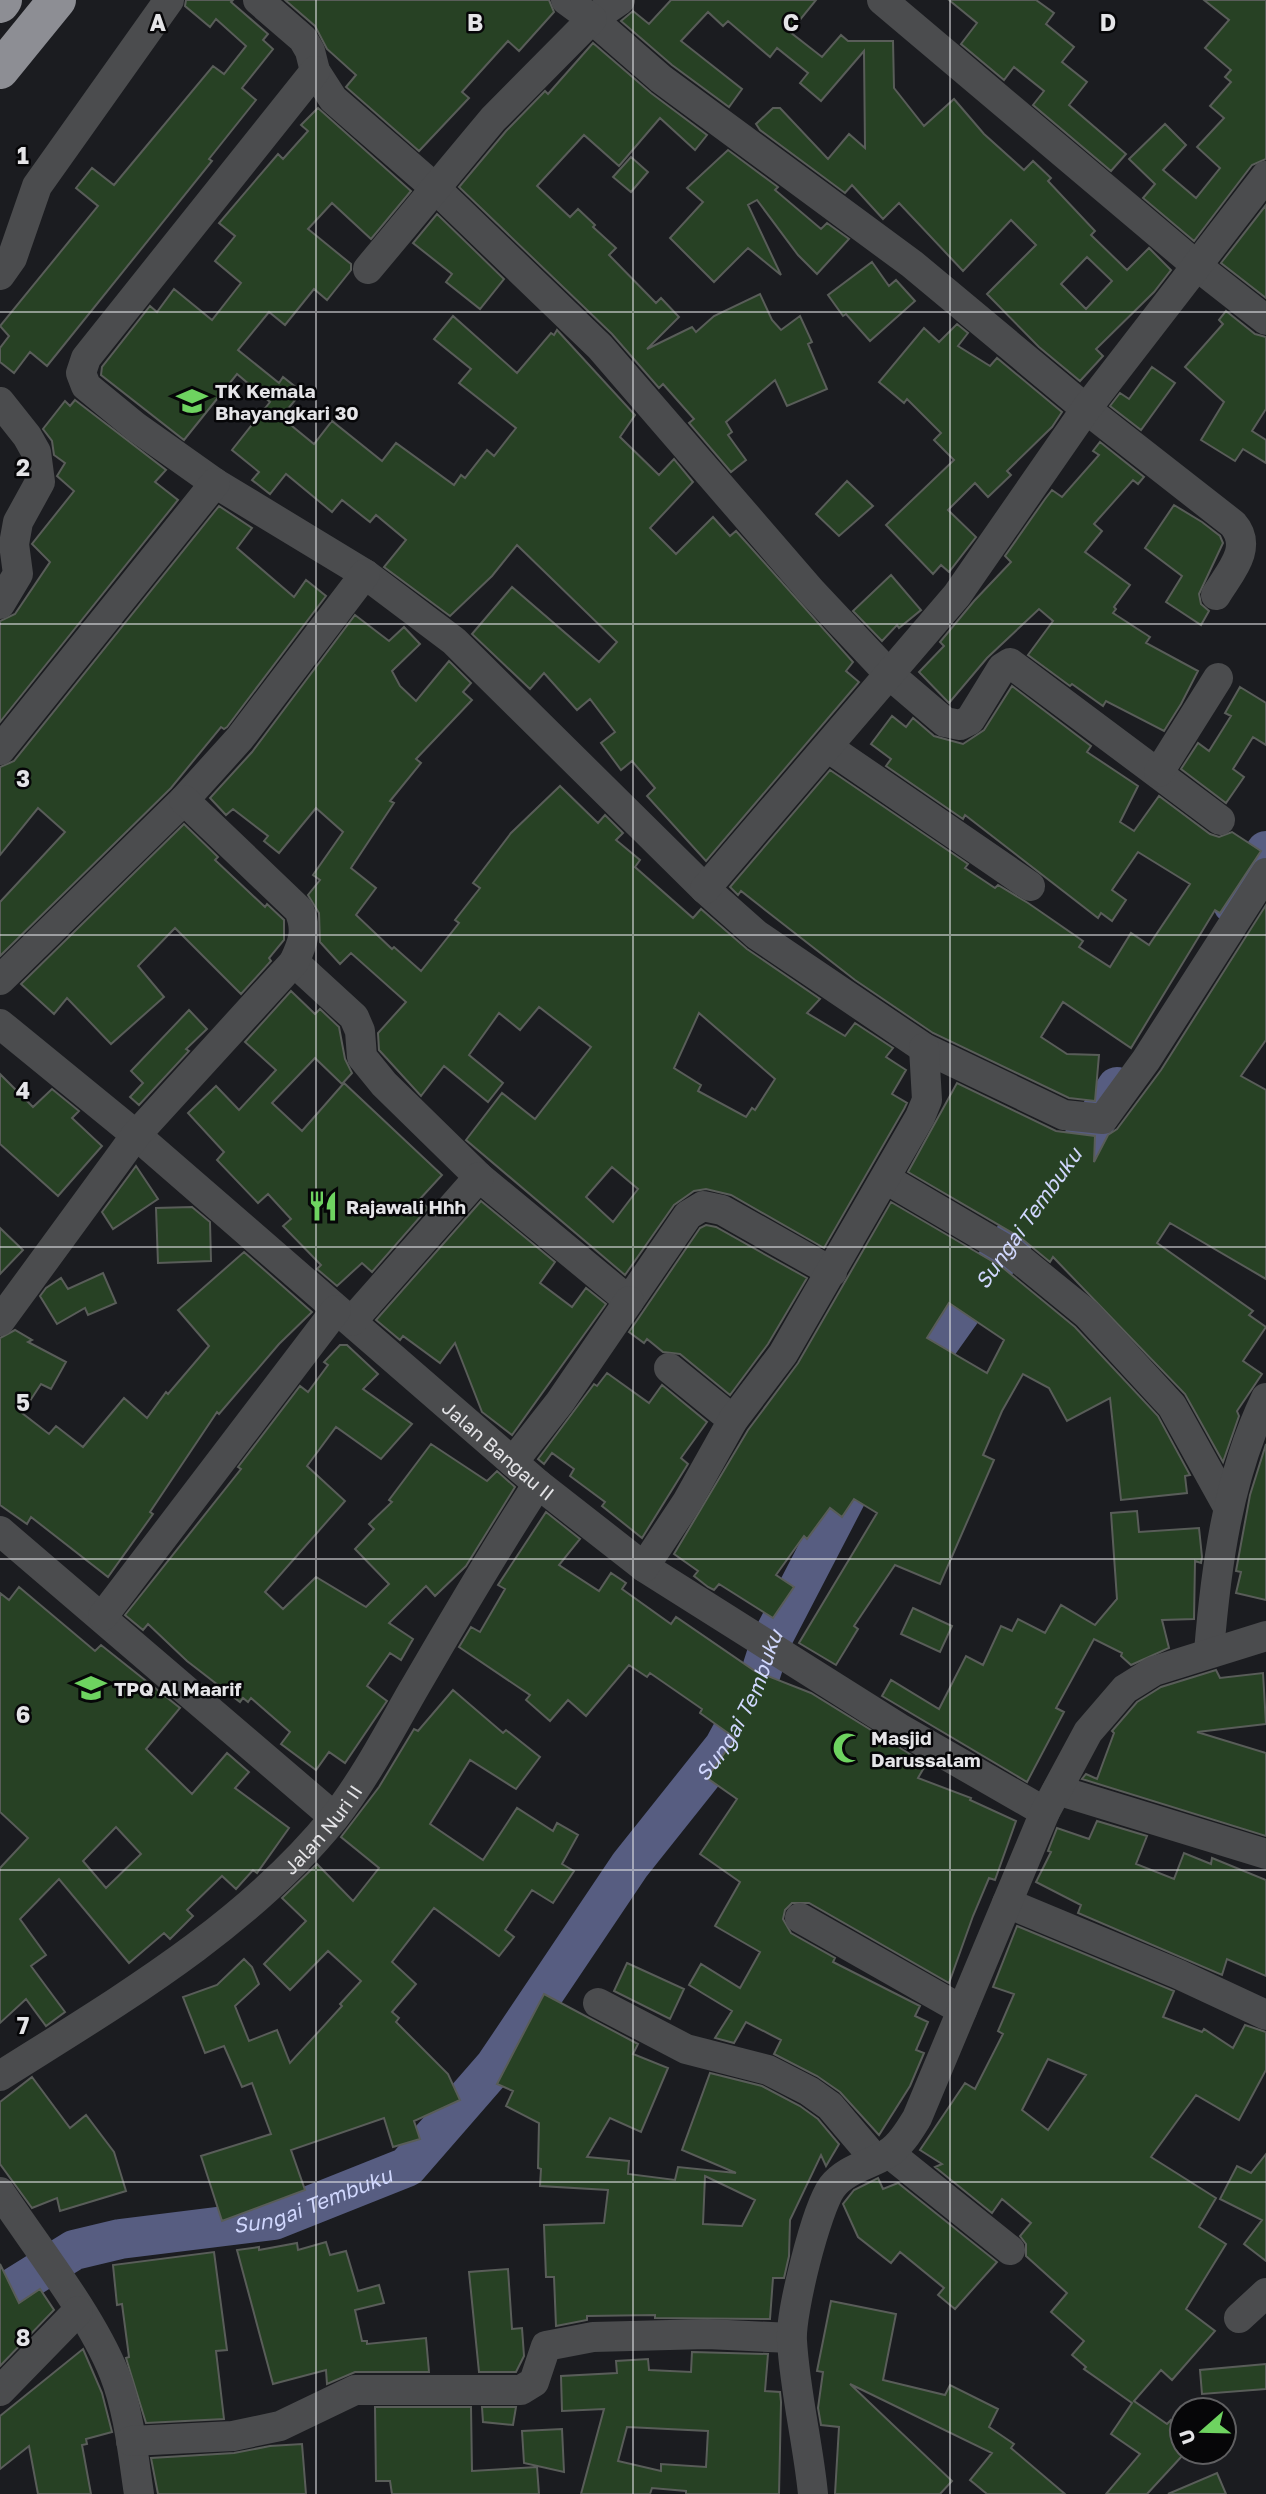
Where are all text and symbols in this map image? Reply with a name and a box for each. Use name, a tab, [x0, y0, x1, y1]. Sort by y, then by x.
text: A	[150, 8, 167, 36]
text: B	[467, 8, 483, 36]
text: C	[783, 8, 799, 36]
text: D	[1100, 8, 1116, 36]
text: 1	[17, 141, 29, 169]
place label: TK Kemala Bhayangkari 30	[215, 379, 359, 424]
school or university icon: TK Kemala Bhayangkari 30	[175, 384, 209, 418]
text: 2	[16, 453, 30, 481]
text: 3	[16, 764, 30, 792]
text: 4	[16, 1076, 30, 1104]
water label: Sungai Tembuku	[969, 1141, 1088, 1293]
restaurant icon: Rajawali Hhh	[306, 1189, 340, 1223]
place label: Rajawali Hhh	[346, 1195, 466, 1218]
text: 5	[16, 1388, 30, 1416]
street label: Jalan Bangau II	[438, 1395, 559, 1504]
water label: Sungai Tembuku	[689, 1624, 788, 1786]
school or university icon: TPQ Al Maarif	[74, 1671, 108, 1705]
place label: TPQ Al Maarif	[114, 1677, 241, 1700]
text: 6	[16, 1700, 30, 1728]
place label: Masjid Darussalam	[871, 1726, 981, 1771]
mosque icon: Masjid Darussalam	[831, 1731, 865, 1765]
street label: Jalan Nuri II	[278, 1780, 366, 1879]
text: 7	[17, 2011, 29, 2039]
water label: Sungai Tembuku	[232, 2161, 397, 2238]
text: 8	[16, 2323, 30, 2351]
north arrow	[1168, 2396, 1238, 2466]
text: U	[1173, 2427, 1200, 2447]

